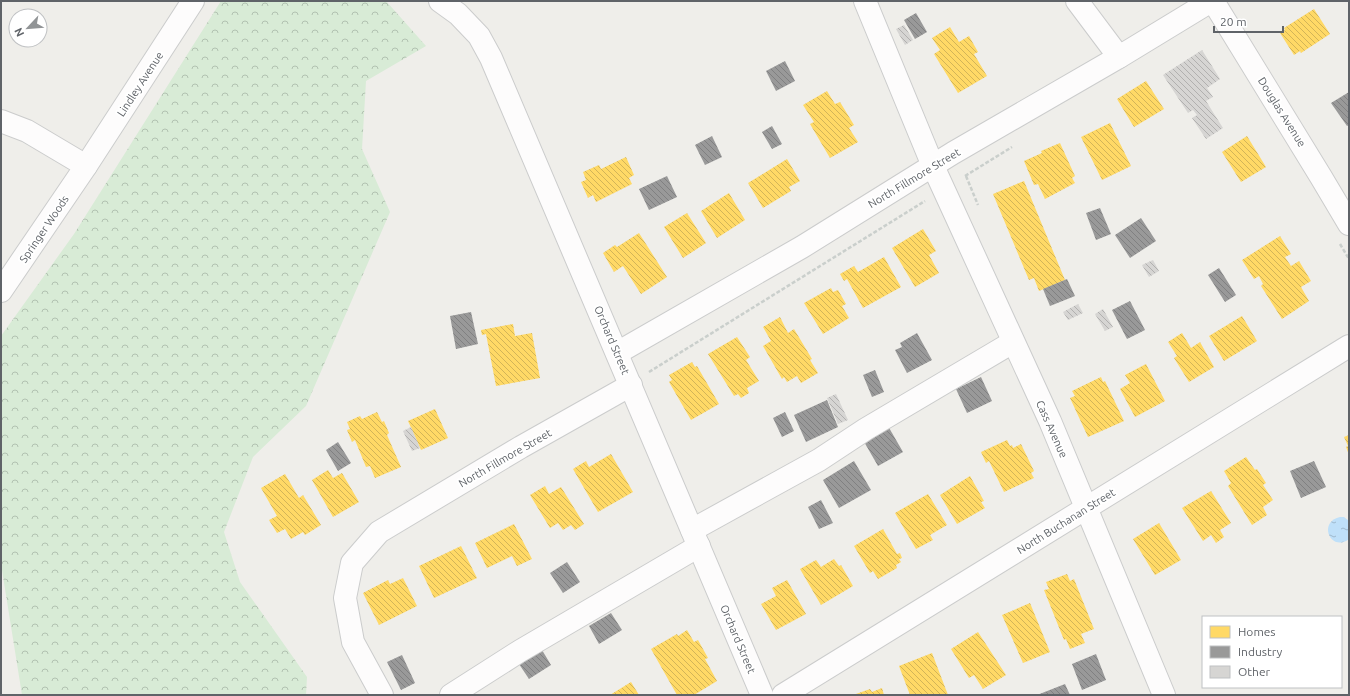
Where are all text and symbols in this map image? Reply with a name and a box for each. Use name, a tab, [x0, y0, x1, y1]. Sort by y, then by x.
north arrow	[8, 8, 48, 48]
scale bar	[1214, 8, 1283, 34]
text: 20 m	[1220, 15, 1247, 28]
text: N	[12, 26, 26, 39]
street label: Lindley Avenue	[115, 49, 165, 119]
street label: Douglas Avenue	[1256, 75, 1308, 149]
street label: North Fillmore Street	[866, 145, 963, 210]
street label: Springer Woods	[17, 193, 71, 265]
street label: Orchard Street	[592, 304, 632, 377]
street label: Cass Avenue	[1034, 398, 1070, 460]
street label: North Fillmore Street	[456, 426, 554, 489]
street label: North Buchanan Street	[1015, 486, 1118, 556]
street label: Orchard Street	[718, 603, 758, 676]
legend	[1202, 616, 1342, 688]
text: Homes	[1238, 625, 1276, 638]
text: Industry	[1238, 645, 1283, 658]
text: Other	[1238, 665, 1271, 678]

